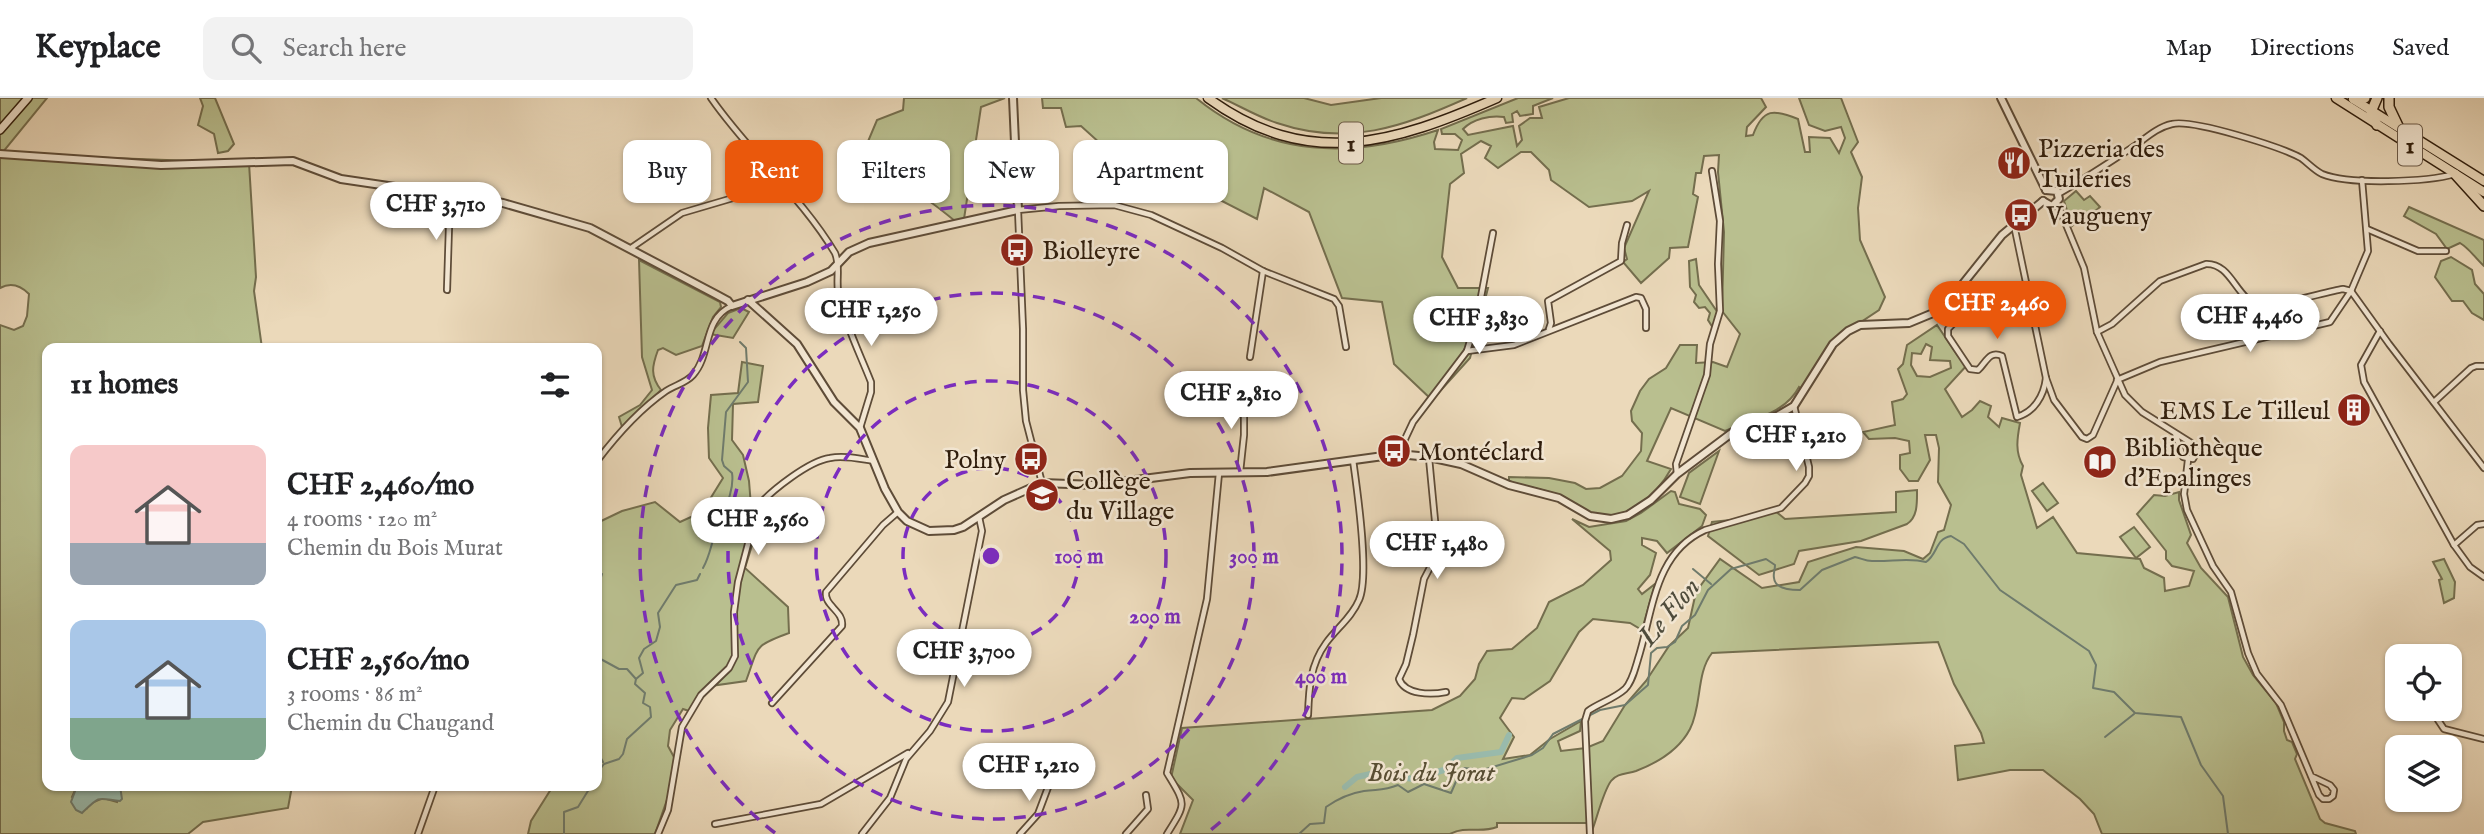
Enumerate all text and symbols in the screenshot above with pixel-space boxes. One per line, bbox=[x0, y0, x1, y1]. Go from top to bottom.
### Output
search box bbox=[203, 17, 693, 80]
text: Keyplace bbox=[35, 27, 161, 69]
icon: search bbox=[227, 29, 265, 67]
text: Search here bbox=[283, 32, 407, 65]
text: Map bbox=[2166, 33, 2212, 64]
text: Directions bbox=[2250, 33, 2354, 64]
text: Saved bbox=[2392, 33, 2449, 64]
road number: 1 bbox=[1339, 123, 1363, 164]
road number: 1 bbox=[2398, 125, 2422, 166]
place label: Pizzeria des Tuileries bbox=[2038, 133, 2164, 196]
chip: Buy bbox=[623, 140, 711, 203]
chip: Rent bbox=[725, 140, 823, 203]
chip: Filters bbox=[837, 140, 950, 203]
chip: New bbox=[964, 140, 1059, 203]
chip: Apartment bbox=[1073, 140, 1228, 203]
restaurant icon: Pizzeria des Tuileries bbox=[1995, 144, 2033, 182]
pin: CHF 3,710 bbox=[356, 183, 516, 242]
text: CHF 3,710 bbox=[386, 190, 486, 219]
bus stop icon: Vaugueny bbox=[2002, 196, 2040, 234]
place label: Vaugueny bbox=[2045, 200, 2152, 233]
bus stop icon: Biolleyre bbox=[998, 231, 1036, 269]
place label: Biolleyre bbox=[1042, 235, 1140, 268]
pin: CHF 2,460 bbox=[1917, 282, 2077, 341]
pin: CHF 1,250 bbox=[791, 288, 951, 348]
text: CHF 2,460 bbox=[1944, 289, 2050, 318]
pin: CHF 4,460 bbox=[2170, 294, 2330, 354]
text: CHF 1,250 bbox=[821, 296, 921, 325]
pin: CHF 3,830 bbox=[1399, 296, 1559, 356]
text: CHF 4,460 bbox=[2197, 302, 2303, 331]
text: CHF 3,830 bbox=[1429, 304, 1529, 333]
text: 11 homes bbox=[70, 366, 178, 404]
icon: filters bbox=[536, 366, 574, 404]
pin: CHF 2,810 bbox=[1151, 372, 1311, 431]
text: CHF 2,810 bbox=[1180, 379, 1282, 408]
building icon: EMS Le Tilleul bbox=[2335, 391, 2373, 429]
place label: EMS Le Tilleul bbox=[2160, 395, 2331, 428]
pin: CHF 1,210 bbox=[1716, 414, 1876, 473]
text: CHF 1,210 bbox=[1745, 421, 1847, 450]
bus stop icon: Montéclard bbox=[1375, 432, 1413, 470]
place label: Bibliothèque d'Epalinges bbox=[2124, 432, 2263, 495]
place label: Montéclard bbox=[1418, 436, 1544, 469]
bus stop icon: Polny bbox=[1012, 440, 1050, 478]
library icon: Bibliothèque d'Epalinges bbox=[2081, 443, 2119, 481]
place label: Polny bbox=[944, 444, 1006, 477]
place label: Collège du Village bbox=[1066, 465, 1175, 528]
text: CHF 2,460/mo bbox=[287, 467, 474, 505]
icon: home bbox=[126, 473, 210, 557]
school or university icon: Collège du Village bbox=[1023, 476, 1061, 514]
pin: CHF 2,560 bbox=[678, 498, 838, 557]
text: 4 rooms · 120 m² bbox=[287, 505, 437, 534]
text: CHF 2,560 bbox=[707, 505, 809, 534]
pin: CHF 1,480 bbox=[1357, 522, 1517, 581]
text: CHF 1,480 bbox=[1386, 529, 1488, 558]
text: Chemin du Bois Murat bbox=[287, 534, 503, 563]
centre of rings bbox=[979, 544, 1003, 568]
text: 100 m bbox=[1054, 544, 1104, 571]
text: 300 m bbox=[1229, 544, 1279, 571]
water label: Le Flon bbox=[1630, 571, 1709, 655]
text: 200 m bbox=[1129, 604, 1181, 631]
pin: CHF 3,700 bbox=[884, 630, 1044, 689]
text: CHF 3,700 bbox=[913, 637, 1015, 666]
text: CHF 2,560/mo bbox=[287, 642, 470, 680]
map controls bbox=[2385, 644, 2462, 812]
button: locate bbox=[2385, 644, 2462, 721]
icon: home bbox=[126, 648, 210, 732]
text: 400 m bbox=[1295, 664, 1348, 691]
text: 3 rooms · 86 m² bbox=[287, 680, 423, 709]
text: Chemin du Chaugand bbox=[287, 709, 494, 738]
button: layers bbox=[2385, 735, 2462, 812]
pin: CHF 1,210 bbox=[949, 744, 1109, 803]
text: CHF 1,210 bbox=[978, 751, 1080, 780]
park label: Bois du Jorat bbox=[1367, 757, 1496, 790]

